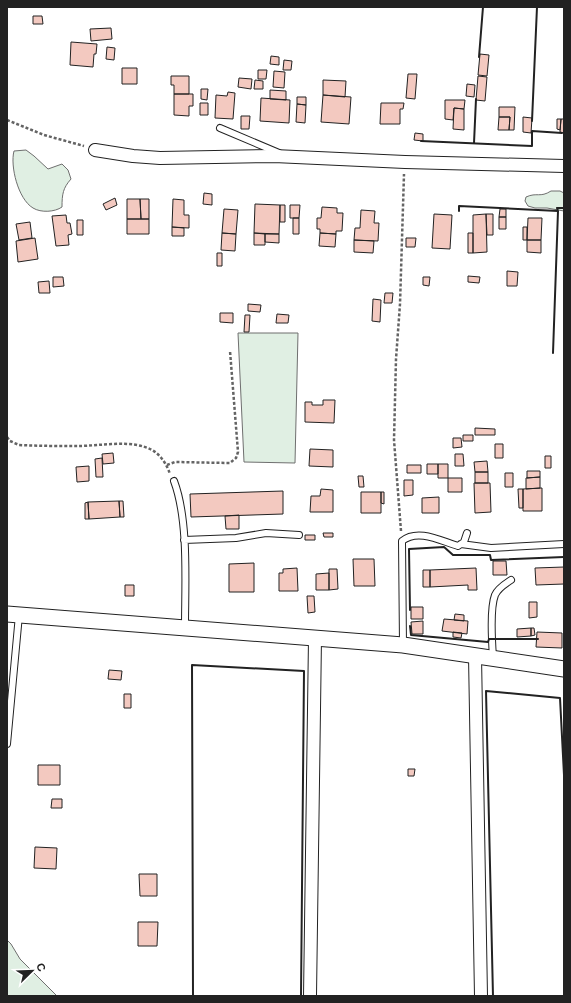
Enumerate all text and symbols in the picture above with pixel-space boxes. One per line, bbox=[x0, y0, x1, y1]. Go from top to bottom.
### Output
north arrow bbox=[12, 951, 52, 991]
text: С bbox=[33, 961, 48, 974]

